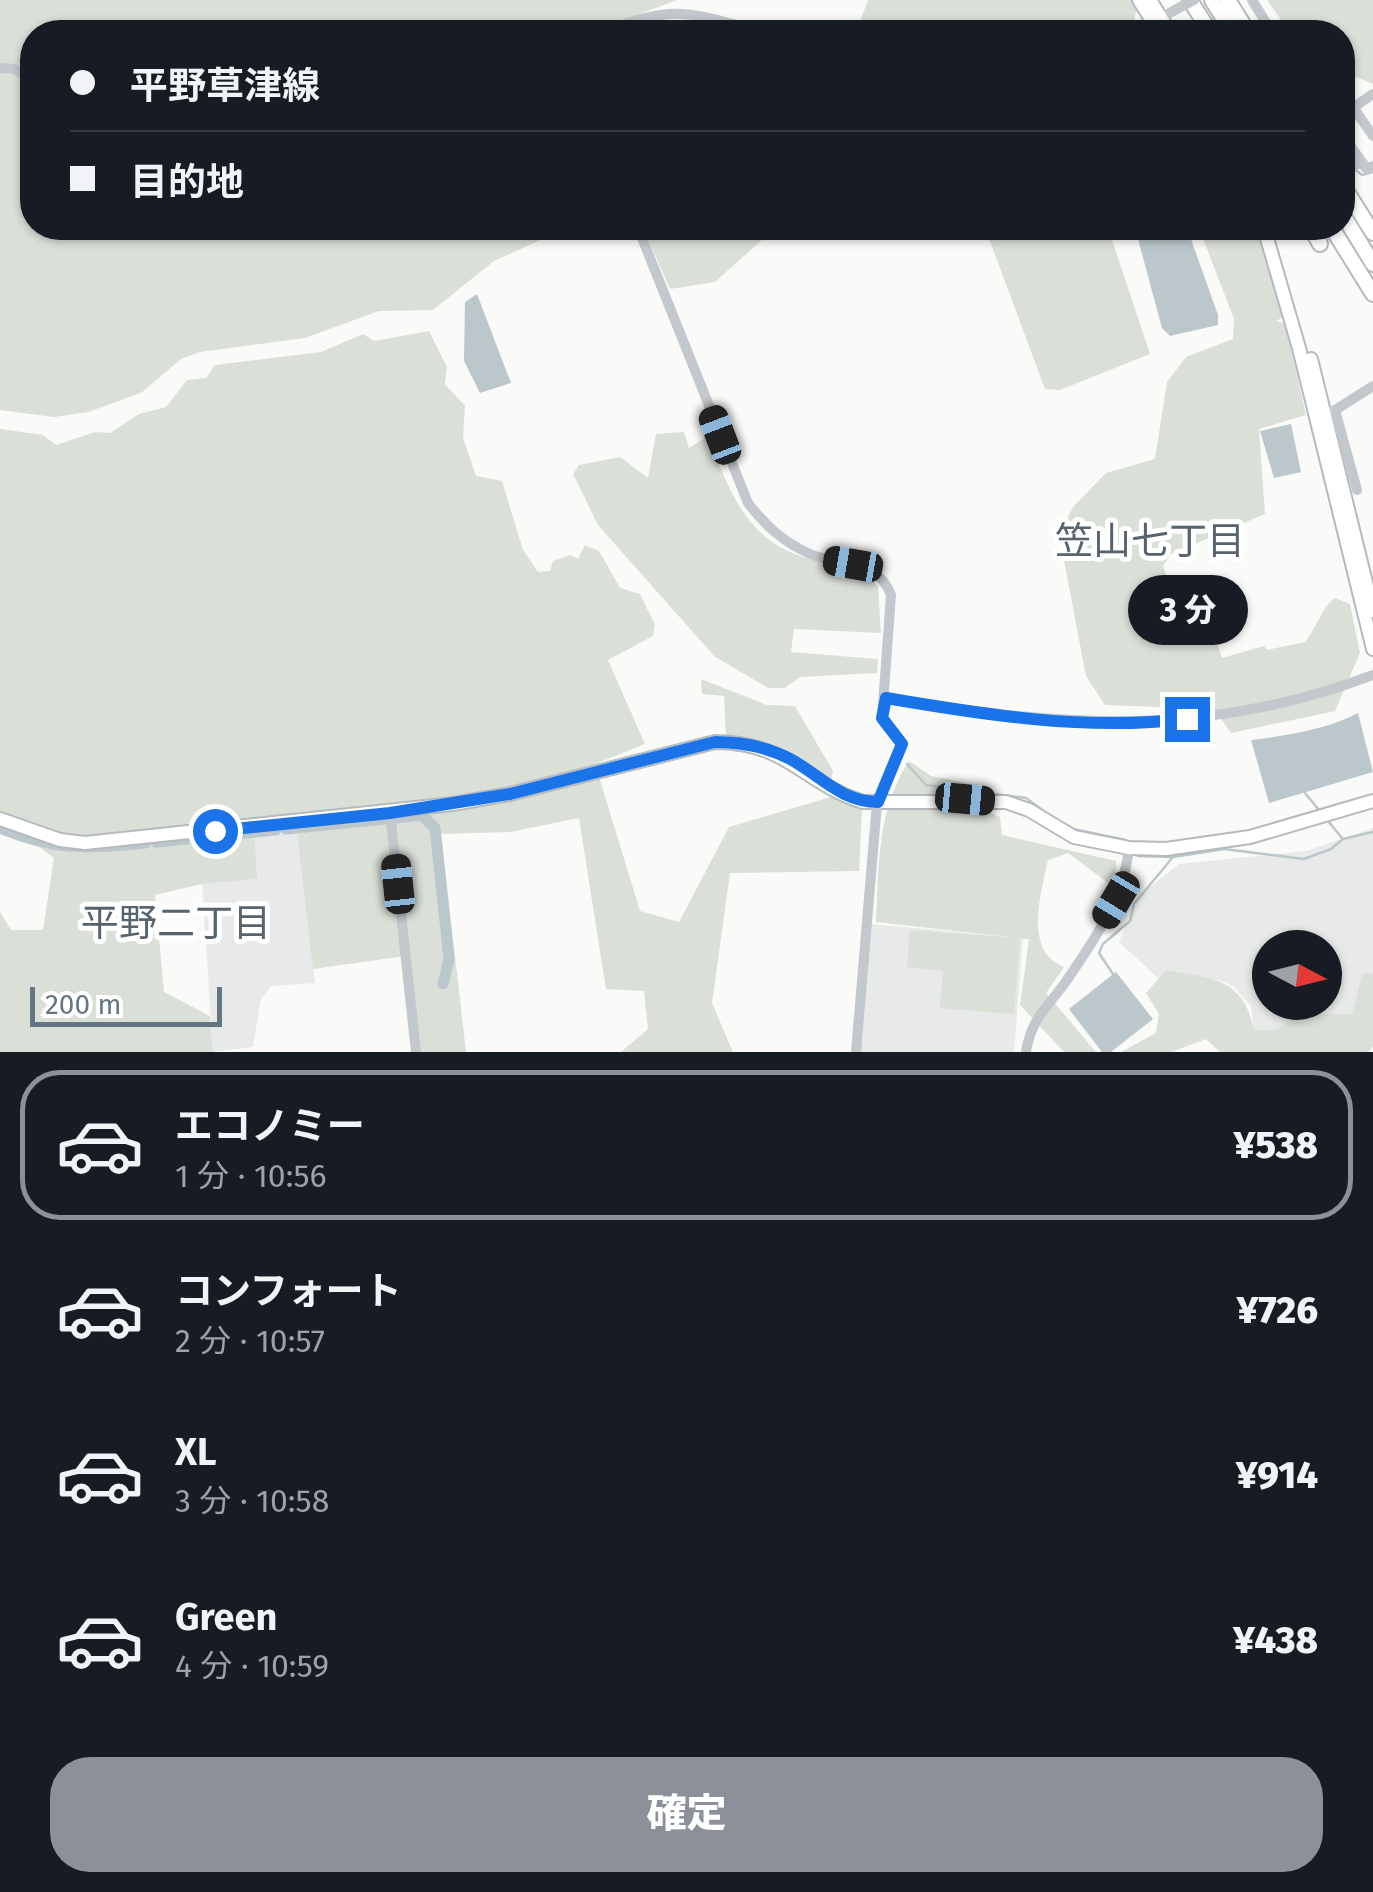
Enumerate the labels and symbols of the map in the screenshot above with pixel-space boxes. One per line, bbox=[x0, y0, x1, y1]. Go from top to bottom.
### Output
car bbox=[695, 402, 745, 468]
district label: 笠山七丁目 bbox=[1055, 518, 1245, 564]
car bbox=[821, 544, 885, 584]
callout: 3 分 bbox=[1127, 574, 1247, 644]
route end bbox=[1165, 697, 1210, 742]
car bbox=[934, 781, 996, 817]
route start bbox=[193, 809, 238, 854]
car bbox=[380, 853, 416, 915]
car bbox=[1088, 867, 1144, 933]
district label: 平野二丁目 bbox=[81, 900, 271, 946]
north arrow bbox=[1252, 930, 1342, 1020]
scale bar bbox=[30, 982, 222, 1026]

